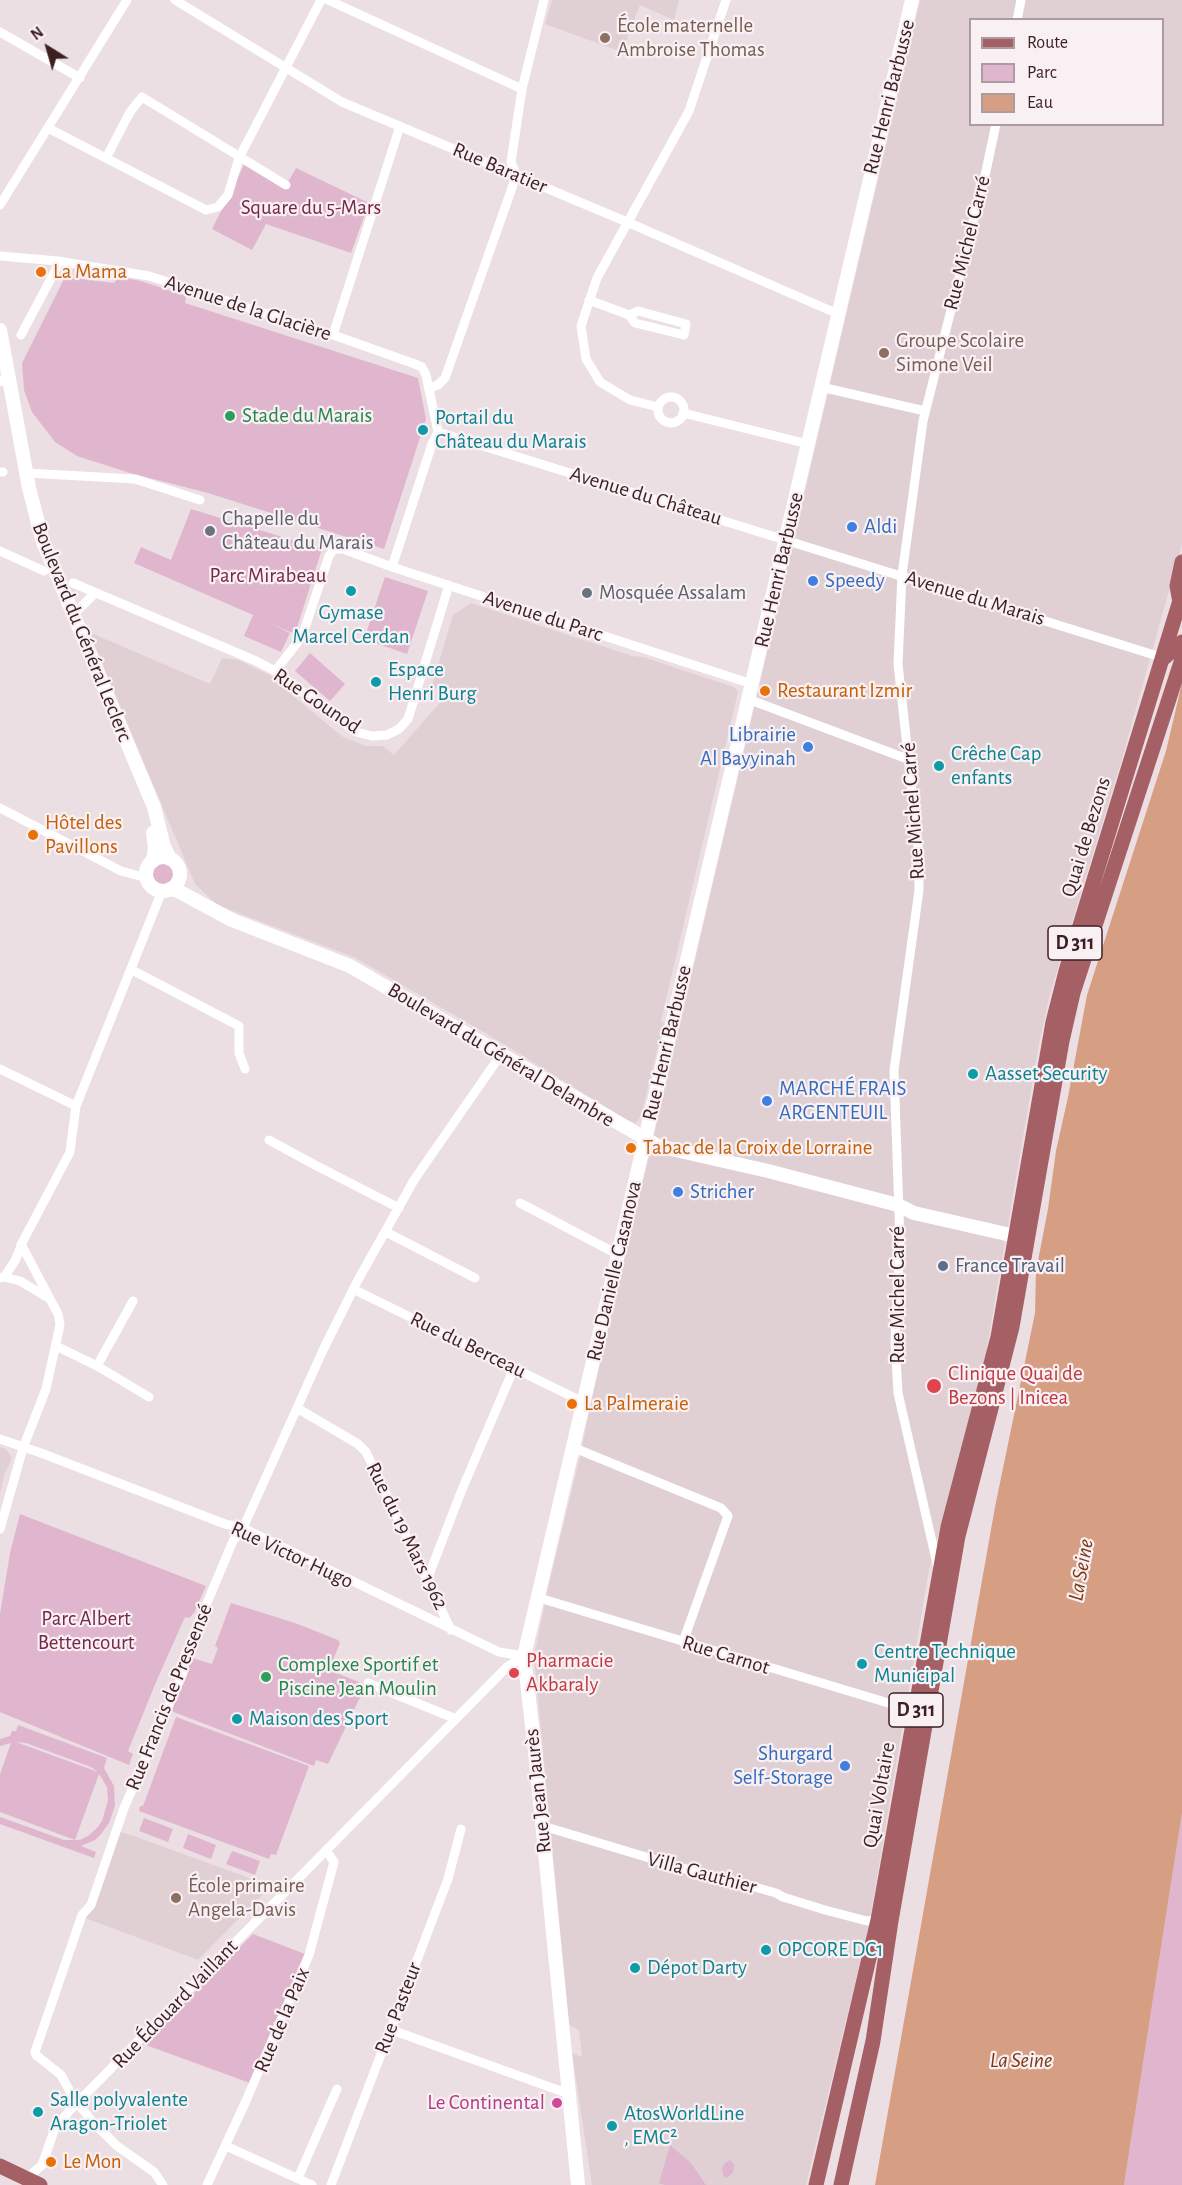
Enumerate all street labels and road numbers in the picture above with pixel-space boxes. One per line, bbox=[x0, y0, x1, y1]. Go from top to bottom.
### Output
street label: Rue Henri Barbusse bbox=[858, 17, 920, 177]
street label: Rue Baratier bbox=[449, 137, 551, 199]
street label: Rue Michel Carré bbox=[938, 173, 996, 313]
street label: Avenue de la Glacière bbox=[162, 269, 334, 347]
street label: Avenue du Château bbox=[567, 461, 725, 531]
street label: Rue Henri Barbusse bbox=[749, 490, 809, 650]
street label: Boulevard du Général Leclerc bbox=[26, 519, 138, 745]
street label: Avenue du Marais bbox=[902, 565, 1048, 631]
street label: Avenue du Parc bbox=[480, 585, 606, 647]
street label: Rue Gounod bbox=[268, 663, 366, 739]
street label: Rue Michel Carré bbox=[896, 741, 930, 881]
street label: Quai de Bezons bbox=[1056, 774, 1116, 900]
road number: D 311 bbox=[1048, 926, 1102, 960]
street label: Rue Henri Barbusse bbox=[637, 963, 697, 1123]
street label: Boulevard du Général Delambre bbox=[383, 977, 619, 1133]
street label: Rue Danielle Casanova bbox=[581, 1178, 647, 1364]
street label: Rue Michel Carré bbox=[885, 1226, 911, 1364]
street label: Rue du Berceau bbox=[406, 1306, 530, 1384]
street label: Rue du 19 Mars 1962 bbox=[360, 1458, 454, 1614]
street label: Rue Victor Hugo bbox=[227, 1516, 357, 1594]
street label: Rue Francis de Pressensé bbox=[120, 1600, 218, 1794]
street label: Rue Carnot bbox=[679, 1630, 773, 1680]
road number: D 311 bbox=[889, 1693, 943, 1727]
street label: Rue Jean Jaurès bbox=[519, 1727, 557, 1855]
street label: Quai Voltaire bbox=[857, 1740, 901, 1850]
street label: Villa Gauthier bbox=[644, 1846, 760, 1900]
street label: Rue Édouard Vaillant bbox=[107, 1934, 243, 2074]
street label: Rue Pasteur bbox=[369, 1959, 427, 2057]
street label: Rue de la Paix bbox=[249, 1964, 315, 2076]

